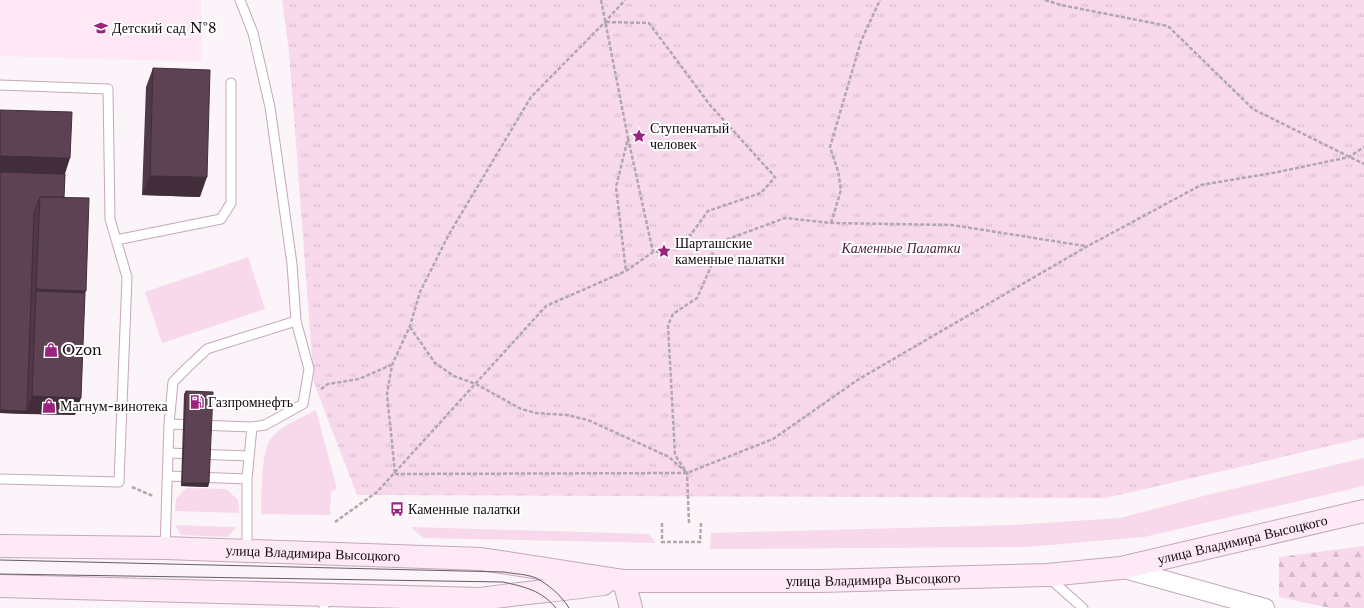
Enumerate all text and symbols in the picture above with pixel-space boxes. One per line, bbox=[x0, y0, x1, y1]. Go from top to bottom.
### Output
place label: Детский сад №8 bbox=[112, 19, 216, 37]
school or university icon: Детский сад №8 bbox=[93, 20, 109, 36]
place label: Ступенчатый человек bbox=[650, 119, 730, 153]
place icon: Ступенчатый человек bbox=[631, 128, 647, 144]
place label: Шарташские каменные палатки bbox=[675, 234, 785, 268]
park label: Каменные Палатки bbox=[841, 239, 960, 257]
place icon: Шарташские каменные палатки bbox=[656, 243, 672, 259]
place label: Ozon bbox=[62, 341, 102, 359]
shop icon: Ozon bbox=[43, 342, 59, 358]
place label: Газпромнефть bbox=[208, 393, 293, 411]
fuel station icon: Газпромнефть bbox=[189, 394, 205, 410]
place label: Магнум-винотека bbox=[60, 397, 168, 415]
shop icon: Магнум-винотека bbox=[41, 398, 57, 414]
place label: Каменные палатки bbox=[408, 500, 521, 518]
bus stop icon: Каменные палатки bbox=[389, 501, 405, 517]
street label: улица Владимира Высоцкого bbox=[1155, 511, 1329, 568]
street label: улица Владимира Высоцкого bbox=[225, 541, 400, 565]
street label: улица Владимира Высоцкого bbox=[786, 568, 961, 590]

